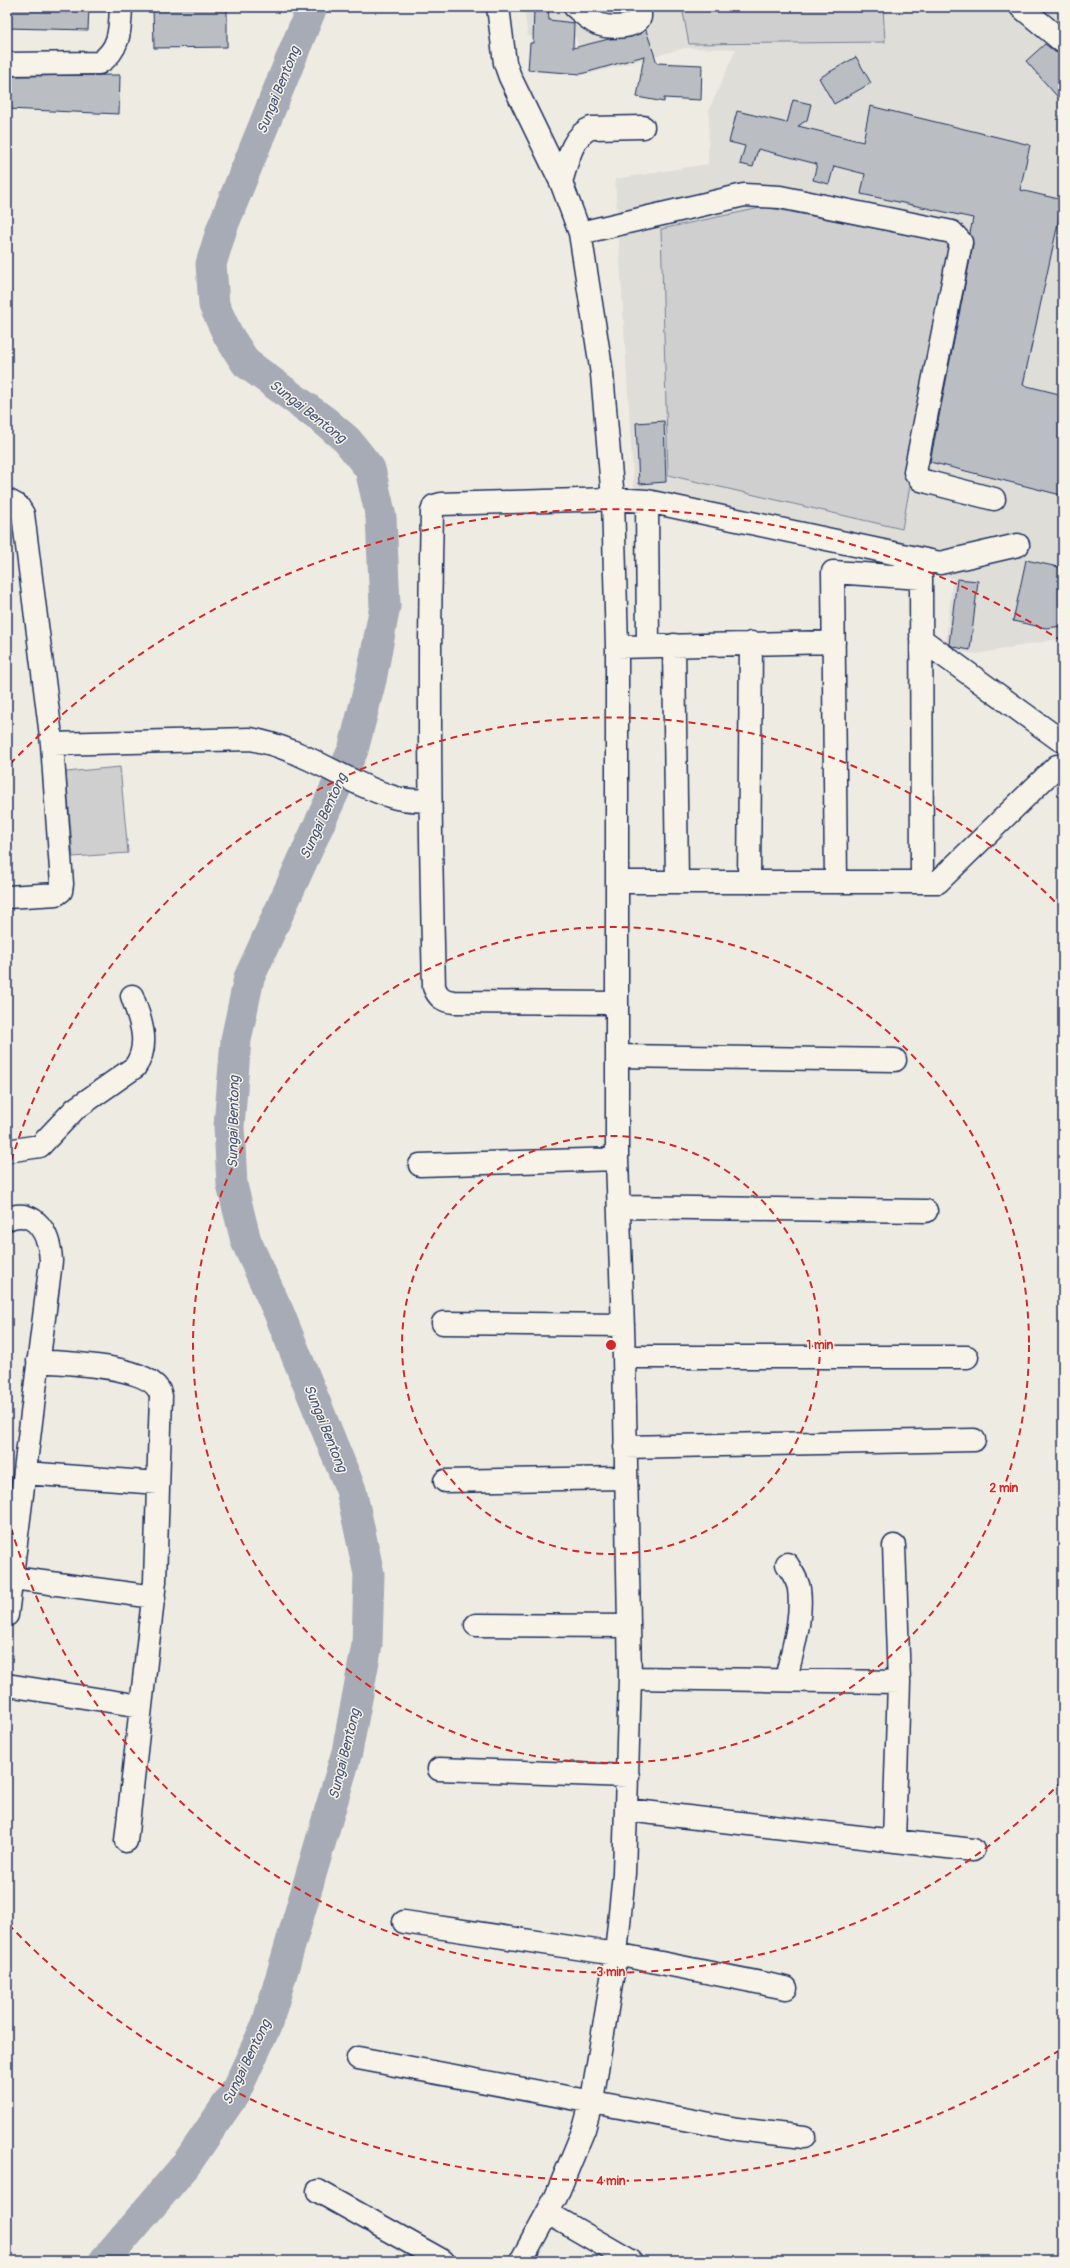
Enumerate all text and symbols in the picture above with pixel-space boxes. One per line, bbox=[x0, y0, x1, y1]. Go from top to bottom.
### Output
water label: Sungai Bentong bbox=[253, 43, 304, 136]
water label: Sungai Bentong bbox=[266, 376, 350, 447]
water label: Sungai Bentong bbox=[296, 770, 351, 862]
water label: Sungai Bentong bbox=[224, 1075, 243, 1168]
centre of rings bbox=[604, 1338, 618, 1352]
text: 1 min bbox=[807, 1338, 834, 1353]
water label: Sungai Bentong bbox=[300, 1382, 351, 1475]
text: 2 min bbox=[990, 1481, 1019, 1496]
water label: Sungai Bentong bbox=[325, 1706, 364, 1801]
text: 3 min bbox=[597, 1965, 626, 1980]
water label: Sungai Bentong bbox=[219, 2016, 275, 2108]
text: 4 min bbox=[595, 2174, 626, 2189]

